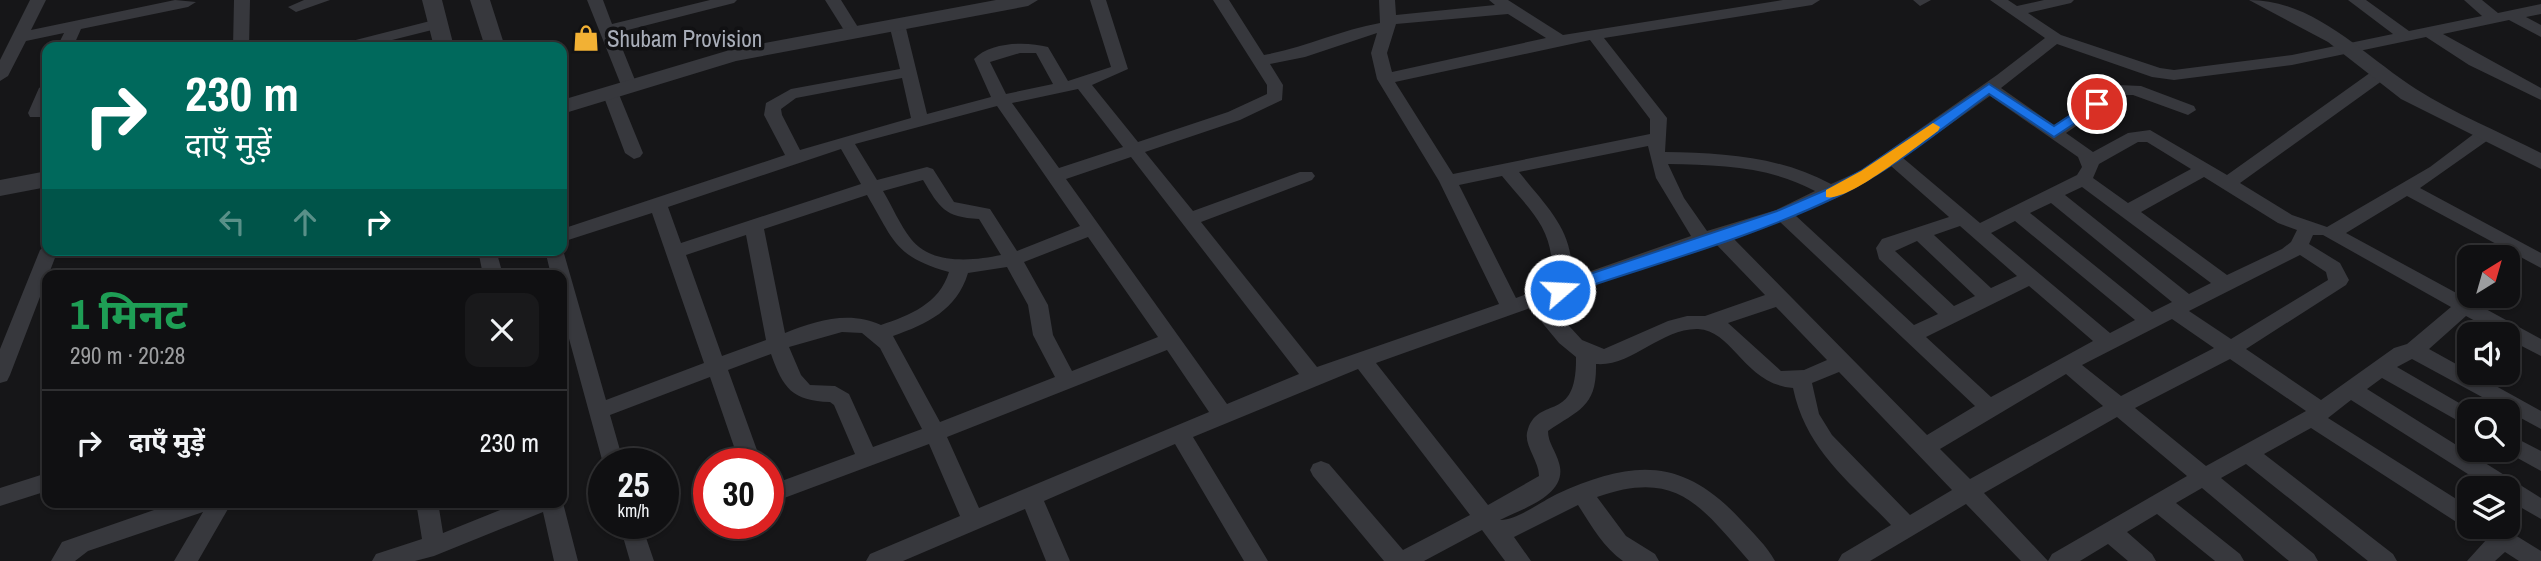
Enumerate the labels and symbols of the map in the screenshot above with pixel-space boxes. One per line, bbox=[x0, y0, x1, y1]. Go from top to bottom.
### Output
shop icon: Shubam Provision bbox=[571, 23, 601, 53]
place label: Shubam Provision bbox=[607, 23, 762, 54]
pin bbox=[2067, 74, 2127, 134]
north arrow bbox=[2457, 245, 2520, 308]
position arrow bbox=[1523, 253, 1597, 327]
speed limit sign: 30 bbox=[693, 448, 784, 539]

